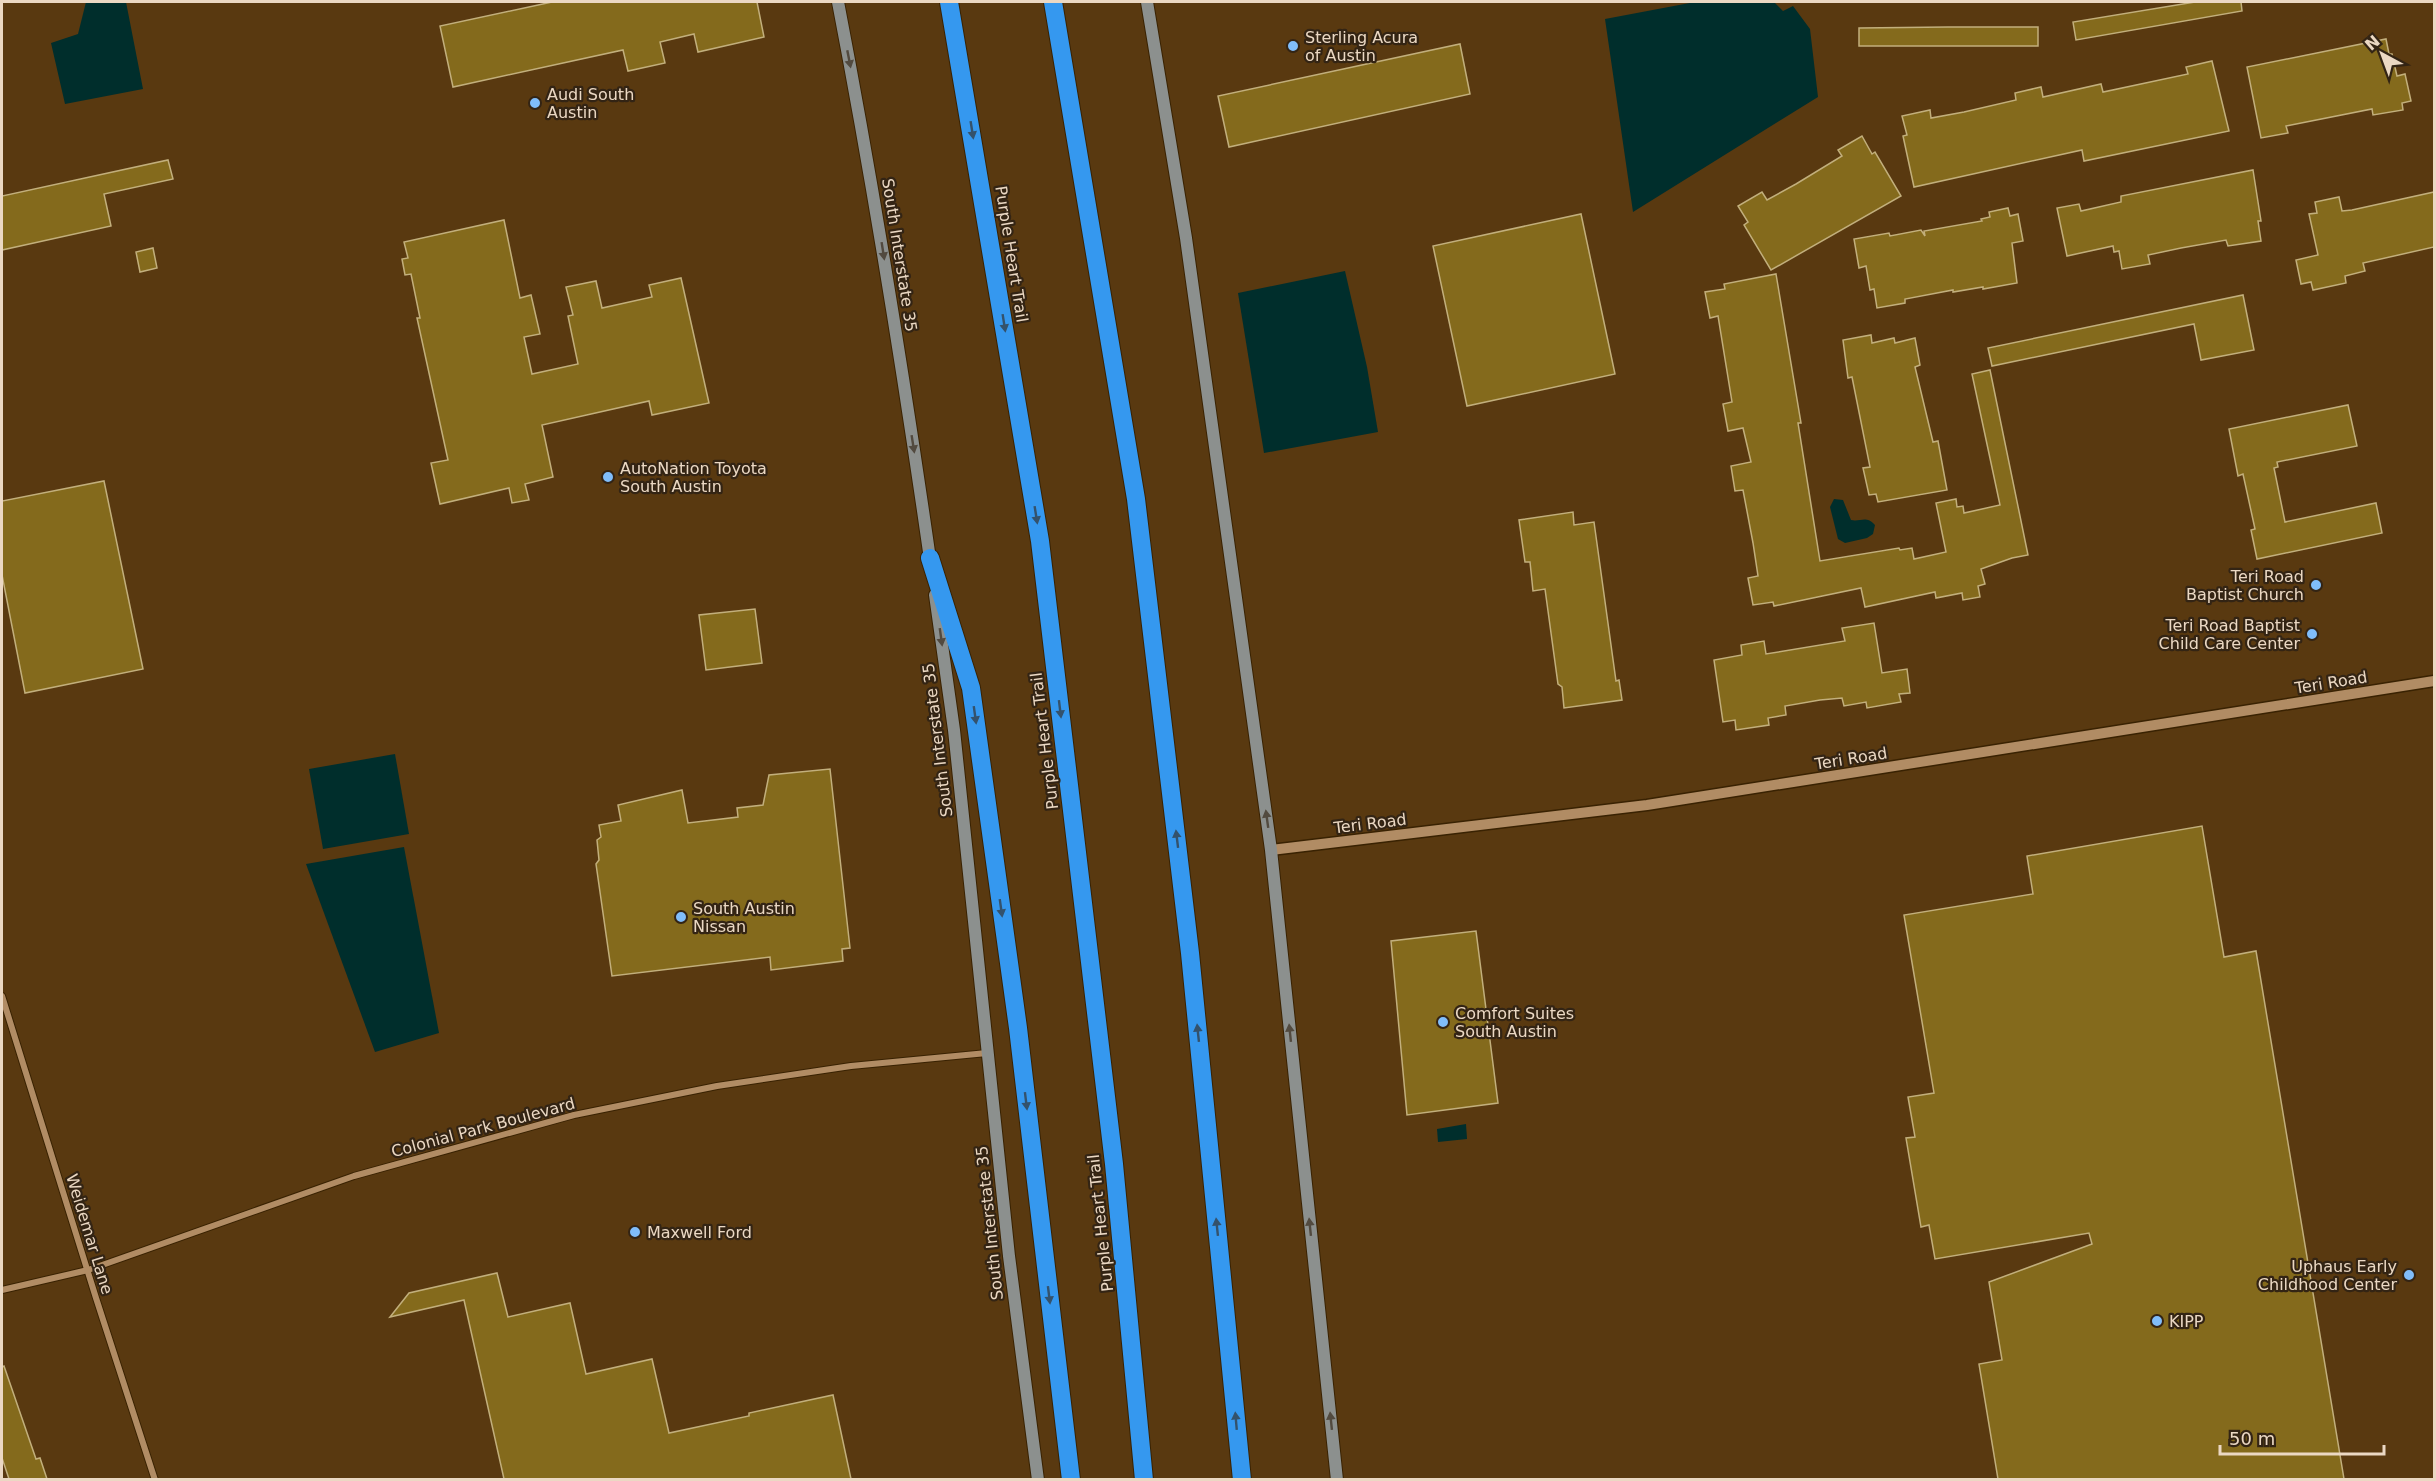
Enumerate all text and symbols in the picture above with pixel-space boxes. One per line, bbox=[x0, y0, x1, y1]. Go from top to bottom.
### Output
north arrow bbox=[2352, 24, 2412, 84]
place label: Sterling Acura of Austin bbox=[1305, 28, 1418, 65]
text: N bbox=[2361, 31, 2384, 55]
marker: Sterling Acura of Austin bbox=[1286, 39, 1300, 53]
one-way arrow bbox=[845, 50, 854, 69]
place label: Audi South Austin bbox=[547, 85, 634, 122]
marker: Audi South Austin bbox=[528, 96, 542, 110]
one-way arrow bbox=[967, 121, 976, 140]
street label: South Interstate 35 bbox=[878, 177, 921, 333]
street label: Purple Heart Trail bbox=[991, 184, 1032, 324]
one-way arrow bbox=[879, 242, 888, 261]
one-way arrow bbox=[1000, 313, 1009, 332]
one-way arrow bbox=[909, 434, 918, 453]
place label: AutoNation Toyota South Austin bbox=[620, 459, 767, 496]
marker: AutoNation Toyota South Austin bbox=[601, 470, 615, 484]
one-way arrow bbox=[1032, 506, 1041, 525]
place label: Teri Road Baptist Church bbox=[2186, 567, 2304, 604]
marker: Teri Road Baptist Church bbox=[2309, 578, 2323, 592]
place label: Teri Road Baptist Child Care Center bbox=[2159, 616, 2300, 653]
one-way arrow bbox=[936, 627, 945, 646]
marker: Teri Road Baptist Child Care Center bbox=[2305, 627, 2319, 641]
street label: South Interstate 35 bbox=[919, 662, 956, 818]
street label: Teri Road bbox=[2292, 667, 2369, 698]
street label: Purple Heart Trail bbox=[1027, 671, 1062, 811]
one-way arrow bbox=[1055, 699, 1065, 718]
one-way arrow bbox=[970, 705, 979, 724]
street label: Teri Road bbox=[1812, 743, 1889, 774]
one-way arrow bbox=[1262, 809, 1271, 828]
street label: Teri Road bbox=[1332, 810, 1408, 838]
one-way arrow bbox=[1172, 830, 1182, 849]
one-way arrow bbox=[997, 898, 1006, 917]
place label: South Austin Nissan bbox=[693, 899, 795, 936]
marker: South Austin Nissan bbox=[674, 910, 688, 924]
place label: Comfort Suites South Austin bbox=[1455, 1004, 1574, 1041]
marker: Comfort Suites South Austin bbox=[1436, 1015, 1450, 1029]
one-way arrow bbox=[1193, 1024, 1203, 1043]
one-way arrow bbox=[1285, 1024, 1295, 1043]
one-way arrow bbox=[1022, 1092, 1031, 1111]
street label: Colonial Park Boulevard bbox=[389, 1094, 577, 1161]
street label: South Interstate 35 bbox=[972, 1145, 1007, 1301]
street label: Purple Heart Trail bbox=[1084, 1153, 1117, 1293]
street label: Weidemar Lane bbox=[62, 1172, 117, 1297]
one-way arrow bbox=[1213, 1218, 1222, 1237]
one-way arrow bbox=[1305, 1218, 1315, 1237]
place label: Maxwell Ford bbox=[647, 1223, 752, 1242]
marker: Maxwell Ford bbox=[628, 1225, 642, 1239]
place label: Uphaus Early Childhood Center bbox=[2258, 1257, 2397, 1294]
marker: Uphaus Early Childhood Center bbox=[2402, 1268, 2416, 1282]
one-way arrow bbox=[1044, 1285, 1054, 1304]
place label: KIPP bbox=[2169, 1312, 2204, 1331]
marker: KIPP bbox=[2150, 1314, 2164, 1328]
one-way arrow bbox=[1232, 1412, 1241, 1431]
one-way arrow bbox=[1326, 1412, 1336, 1431]
scale bar bbox=[2220, 1418, 2384, 1456]
text: 50 m bbox=[2229, 1428, 2275, 1449]

